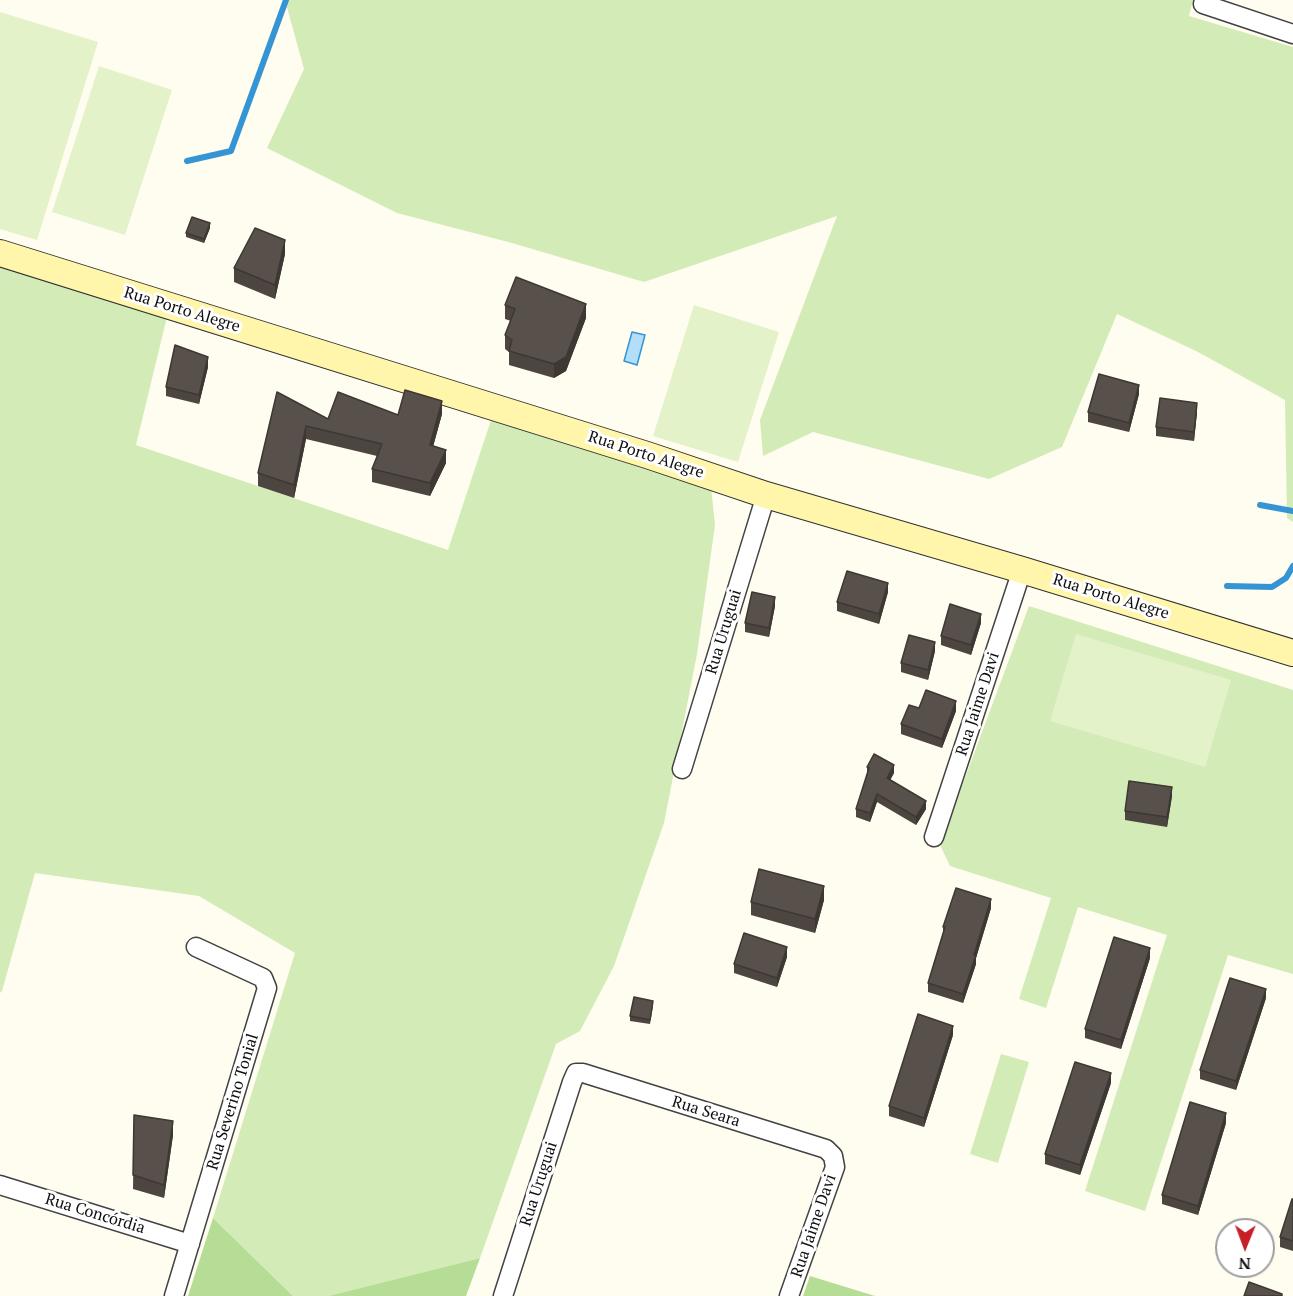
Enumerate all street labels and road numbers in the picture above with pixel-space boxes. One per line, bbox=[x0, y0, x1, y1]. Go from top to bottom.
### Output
street label: Rua Porto Alegre bbox=[122, 283, 242, 337]
street label: Rua Porto Alegre bbox=[586, 427, 706, 483]
street label: Rua Porto Alegre bbox=[1051, 570, 1171, 624]
street label: Rua Uruguai bbox=[702, 587, 746, 677]
street label: Rua Jaime Davi bbox=[952, 650, 1004, 758]
street label: Rua Severino Tonial bbox=[203, 1031, 263, 1173]
street label: Rua Seara bbox=[670, 1093, 742, 1131]
street label: Rua Uruguai bbox=[516, 1139, 562, 1229]
street label: Rua Jaime Davi bbox=[787, 1172, 841, 1280]
street label: Rua Concórdia bbox=[43, 1190, 147, 1238]

